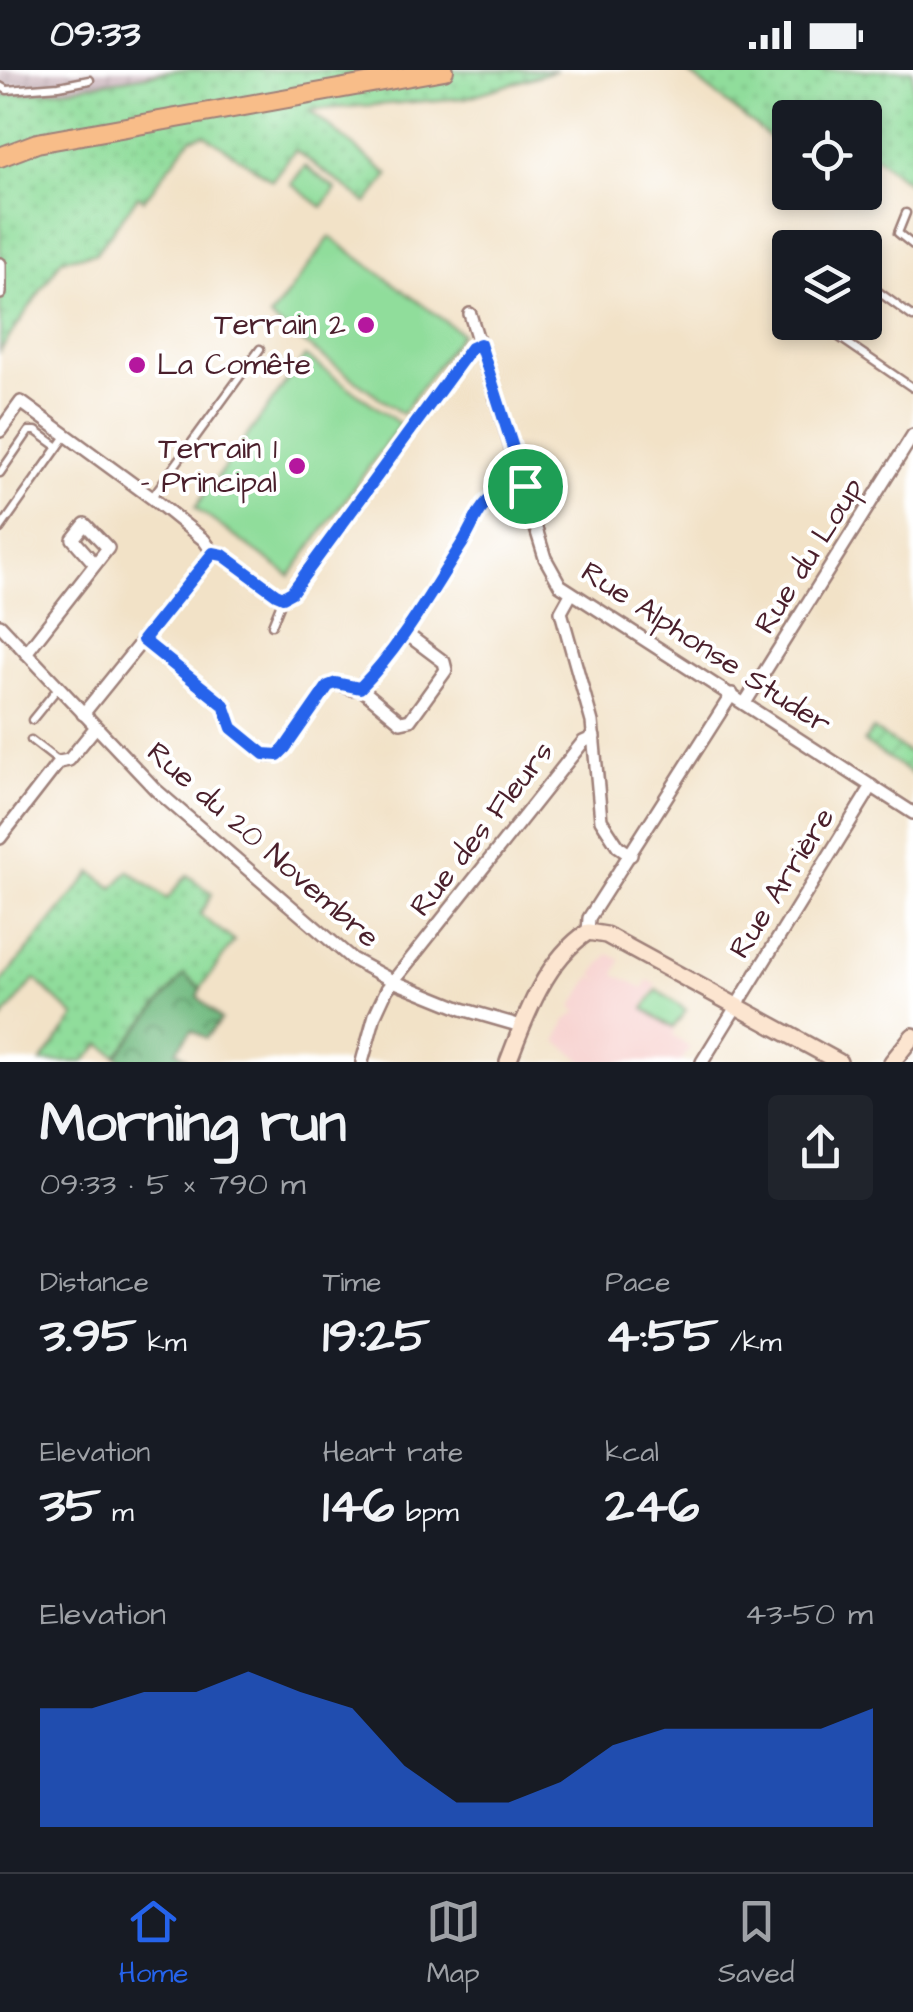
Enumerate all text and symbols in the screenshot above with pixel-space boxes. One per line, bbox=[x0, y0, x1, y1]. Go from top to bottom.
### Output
text: 09:33 bbox=[50, 9, 141, 61]
map controls bbox=[772, 100, 882, 340]
button: locate bbox=[772, 100, 882, 210]
button: layers bbox=[772, 230, 882, 340]
place label: Terrain 2 bbox=[214, 304, 346, 346]
marker: Terrain 2 bbox=[355, 314, 377, 336]
place label: La Comête bbox=[157, 344, 311, 386]
marker: La Comête bbox=[126, 354, 148, 376]
place label: Terrain 1 - Principal bbox=[140, 428, 277, 504]
pin bbox=[483, 444, 568, 529]
marker: Terrain 1 - Principal bbox=[286, 455, 308, 477]
icon: arrive bbox=[498, 459, 553, 514]
street label: Rue du Loup bbox=[744, 470, 874, 642]
street label: Rue Alphonse Studer bbox=[573, 551, 839, 745]
street label: Rue du 20 Novembre bbox=[138, 732, 388, 958]
street label: Rue des Fleurs bbox=[400, 732, 564, 926]
street label: Rue Arrière bbox=[719, 799, 845, 967]
text: Morning run bbox=[40, 1086, 346, 1162]
button: share bbox=[768, 1095, 873, 1200]
text: 09:33 · 5 × 790 m bbox=[40, 1162, 306, 1207]
text: Distance bbox=[40, 1263, 149, 1302]
text: Time bbox=[323, 1263, 381, 1302]
text: Pace bbox=[605, 1263, 670, 1302]
text: 3.95 bbox=[40, 1302, 136, 1371]
text: 19:25 bbox=[323, 1302, 430, 1371]
text: 4:55 bbox=[605, 1302, 719, 1371]
text: km bbox=[136, 1323, 187, 1362]
text: /km bbox=[719, 1323, 781, 1362]
text: Elevation bbox=[40, 1433, 150, 1472]
text: Heart rate bbox=[323, 1433, 463, 1472]
text: kcal bbox=[605, 1433, 659, 1472]
text: 35 bbox=[40, 1472, 101, 1541]
text: 146 bbox=[323, 1472, 394, 1541]
text: 246 bbox=[605, 1472, 699, 1541]
text: m bbox=[101, 1493, 134, 1532]
text: bpm bbox=[394, 1493, 459, 1532]
text: Elevation bbox=[40, 1592, 166, 1637]
text: 43–50 m bbox=[744, 1592, 873, 1637]
tab: Home bbox=[119, 1894, 188, 1993]
tab: Map bbox=[426, 1894, 481, 1993]
tab: Saved bbox=[718, 1894, 794, 1993]

